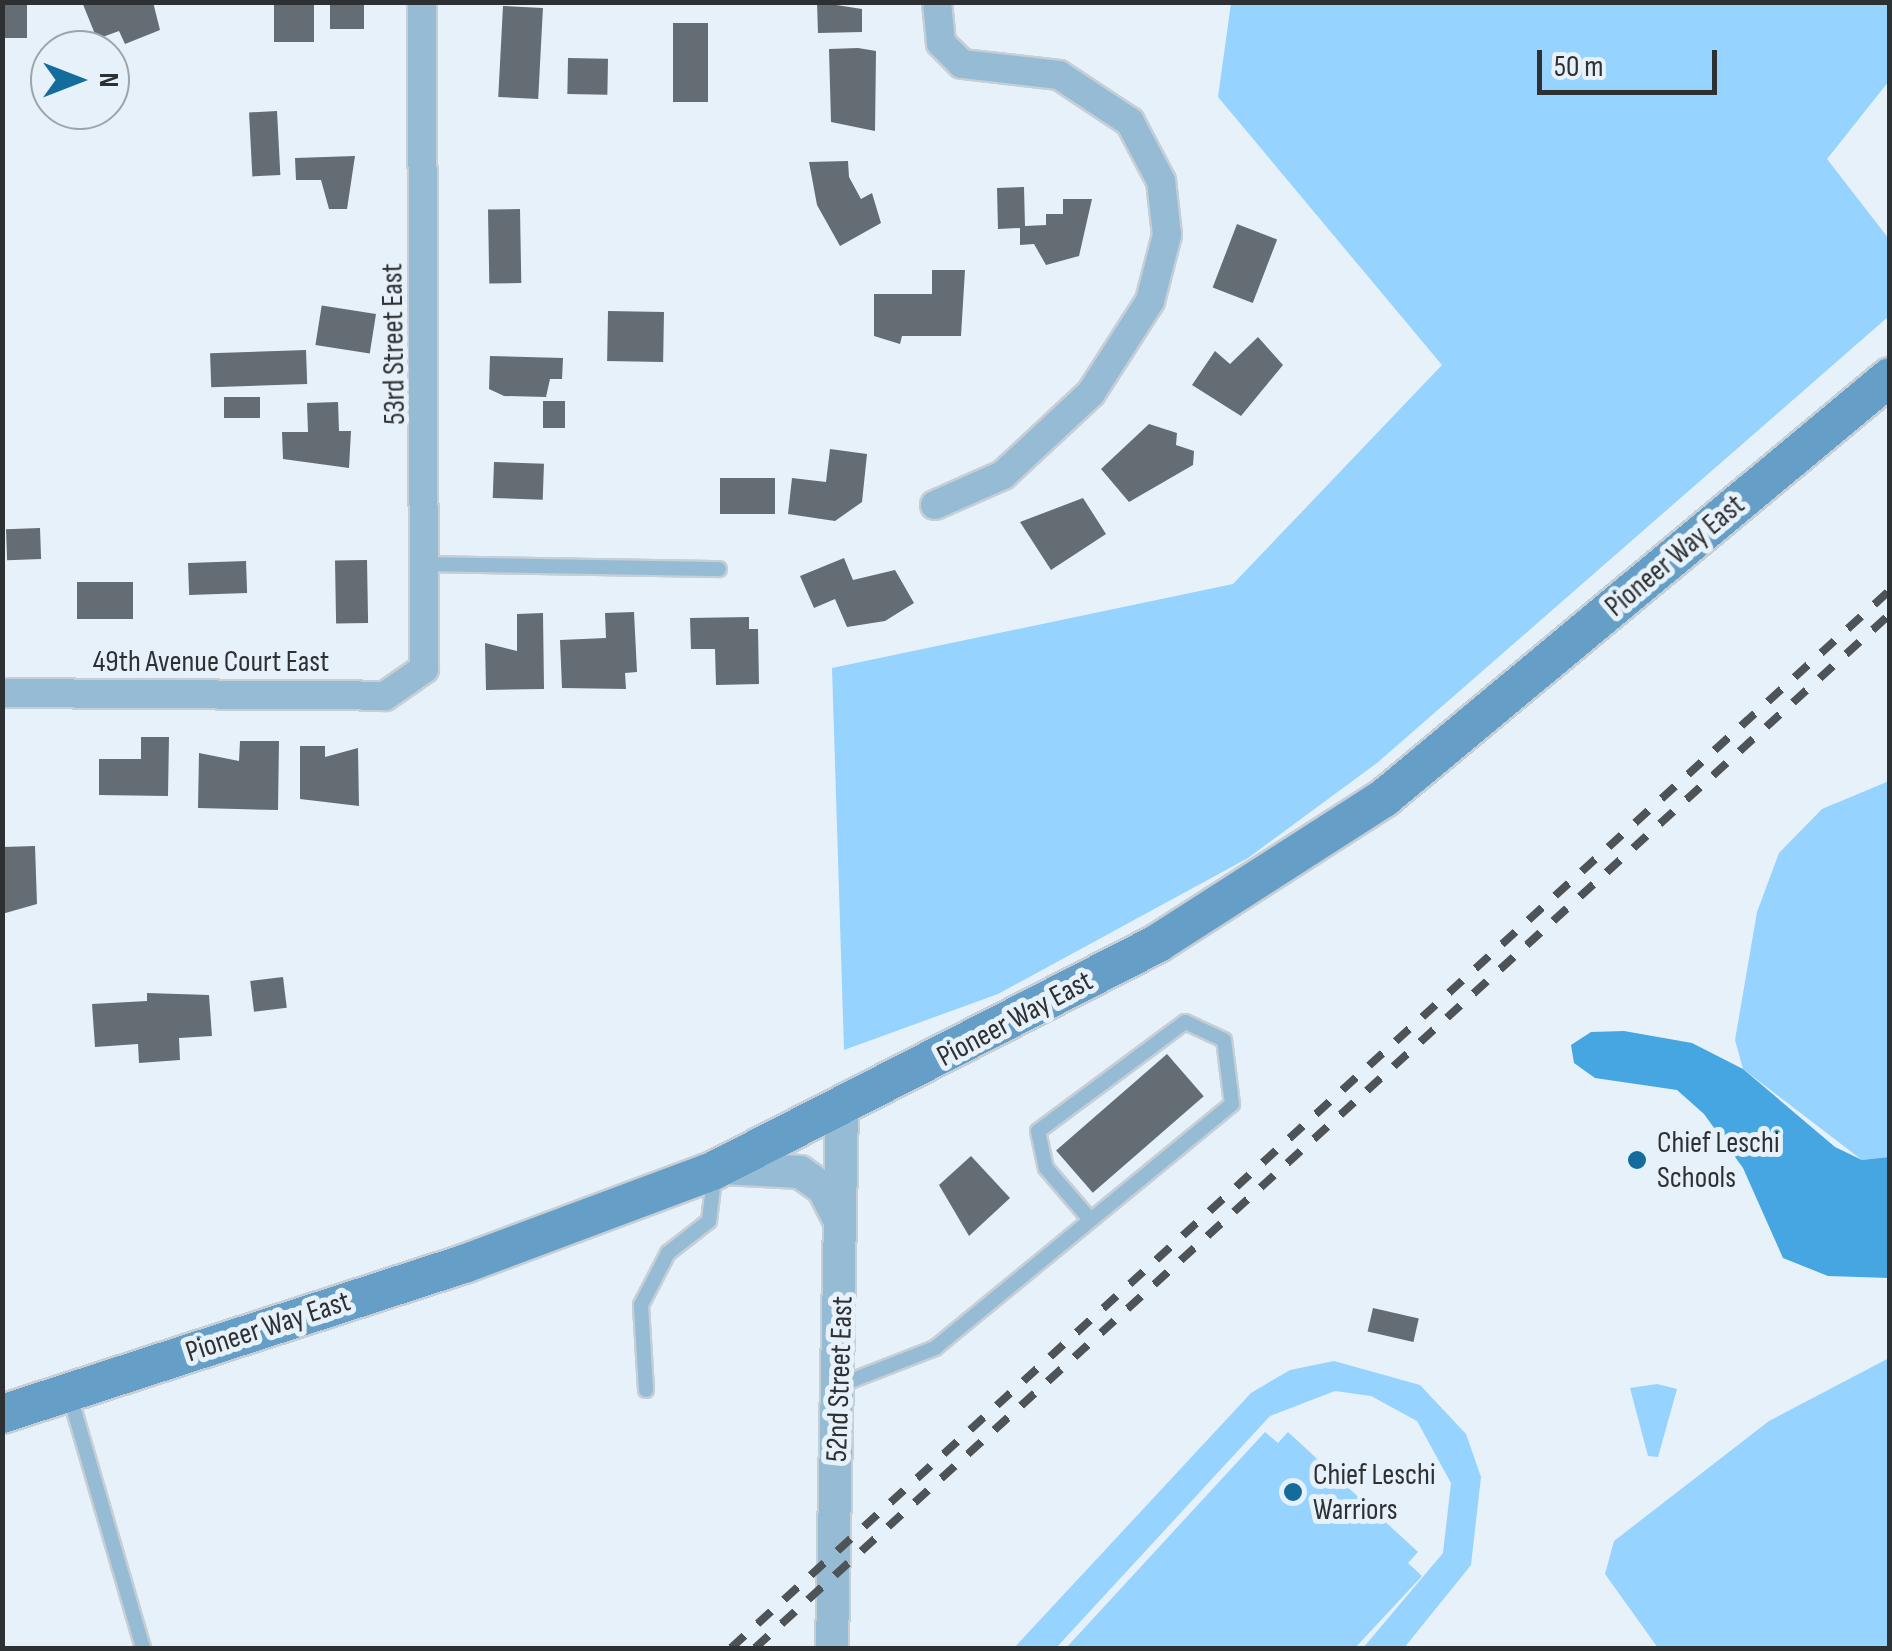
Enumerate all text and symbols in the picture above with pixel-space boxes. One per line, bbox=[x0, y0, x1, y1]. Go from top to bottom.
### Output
north arrow bbox=[30, 30, 130, 130]
scale bar bbox=[1542, 30, 1722, 92]
text: 50 m bbox=[1554, 49, 1603, 85]
text: N bbox=[92, 73, 125, 87]
street label: 53rd Street East bbox=[375, 263, 413, 425]
street label: Pioneer Way East bbox=[1598, 487, 1752, 625]
street label: 49th Avenue Court East bbox=[93, 644, 329, 680]
street label: Pioneer Way East bbox=[931, 963, 1099, 1075]
place label: Chief Leschi Schools bbox=[1657, 1125, 1779, 1196]
marker: Chief Leschi Schools bbox=[1626, 1149, 1648, 1171]
street label: Pioneer Way East bbox=[181, 1283, 355, 1371]
street label: 52nd Street East bbox=[819, 1295, 861, 1463]
place label: Chief Leschi Warriors bbox=[1313, 1457, 1435, 1528]
marker: Chief Leschi Warriors bbox=[1282, 1481, 1304, 1503]

